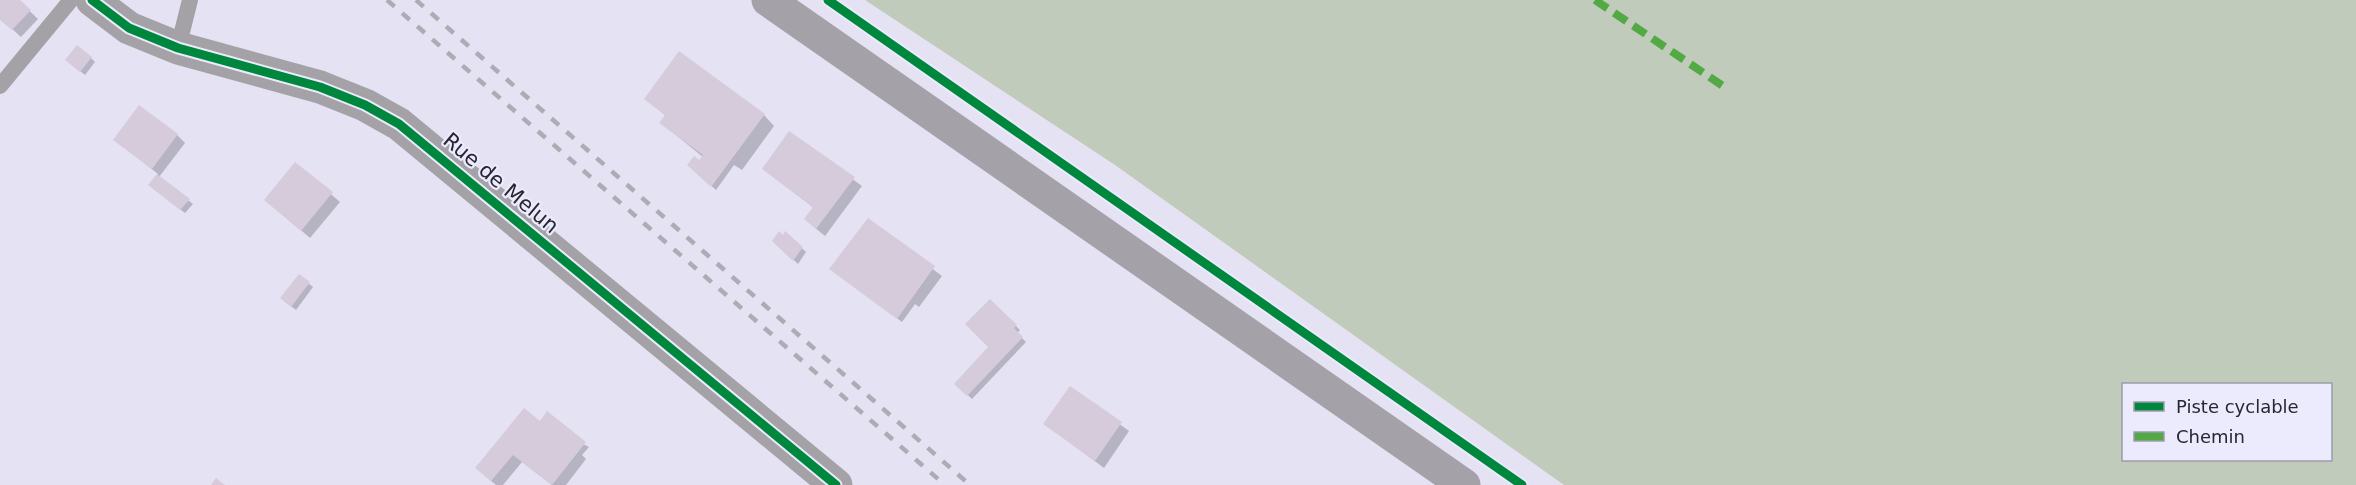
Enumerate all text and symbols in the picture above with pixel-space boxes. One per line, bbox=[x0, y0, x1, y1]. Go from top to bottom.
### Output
street label: Rue de Melun bbox=[439, 128, 563, 238]
legend bbox=[2122, 383, 2332, 461]
text: Piste cyclable bbox=[2176, 396, 2299, 417]
text: Chemin bbox=[2176, 426, 2245, 447]

